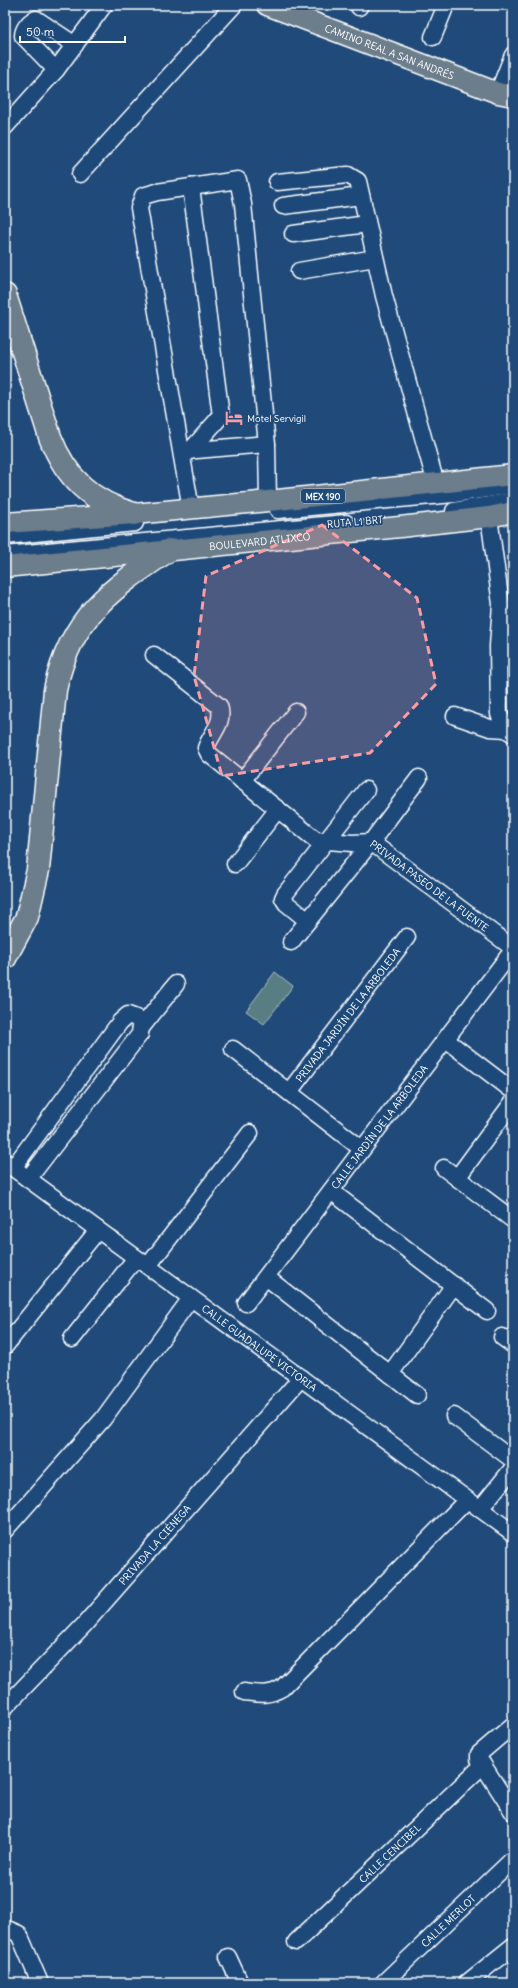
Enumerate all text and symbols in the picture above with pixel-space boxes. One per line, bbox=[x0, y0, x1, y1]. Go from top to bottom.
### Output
scale bar bbox=[20, 18, 125, 44]
street label: CAMINO REAL A SAN ANDRÉS bbox=[323, 21, 456, 82]
text: 50 m bbox=[26, 24, 55, 39]
hotel icon: Motel Servigil bbox=[224, 408, 244, 428]
place label: Motel Servigil bbox=[247, 412, 306, 425]
road number: MEX 190 bbox=[301, 489, 345, 503]
street label: RUTA L1 BRT bbox=[326, 513, 384, 531]
street label: BOULEVARD ATLIXCO bbox=[208, 530, 311, 553]
street label: PRIVADA PASEO DE LA FUENTE bbox=[367, 837, 491, 934]
street label: PRIVADA JARDÍN DE LA ARBOLEDA bbox=[293, 945, 403, 1084]
street label: CALLE JARDÍN DE LA ARBOLEDA bbox=[328, 1062, 431, 1191]
street label: CALLE GUADALUPE VICTORIA bbox=[199, 1301, 320, 1394]
street label: PRIVADA LA CIÉNEGA bbox=[116, 1501, 194, 1587]
street label: CALLE CENCIBEL bbox=[356, 1821, 424, 1886]
street label: CALLE MERLOT bbox=[418, 1892, 478, 1950]

